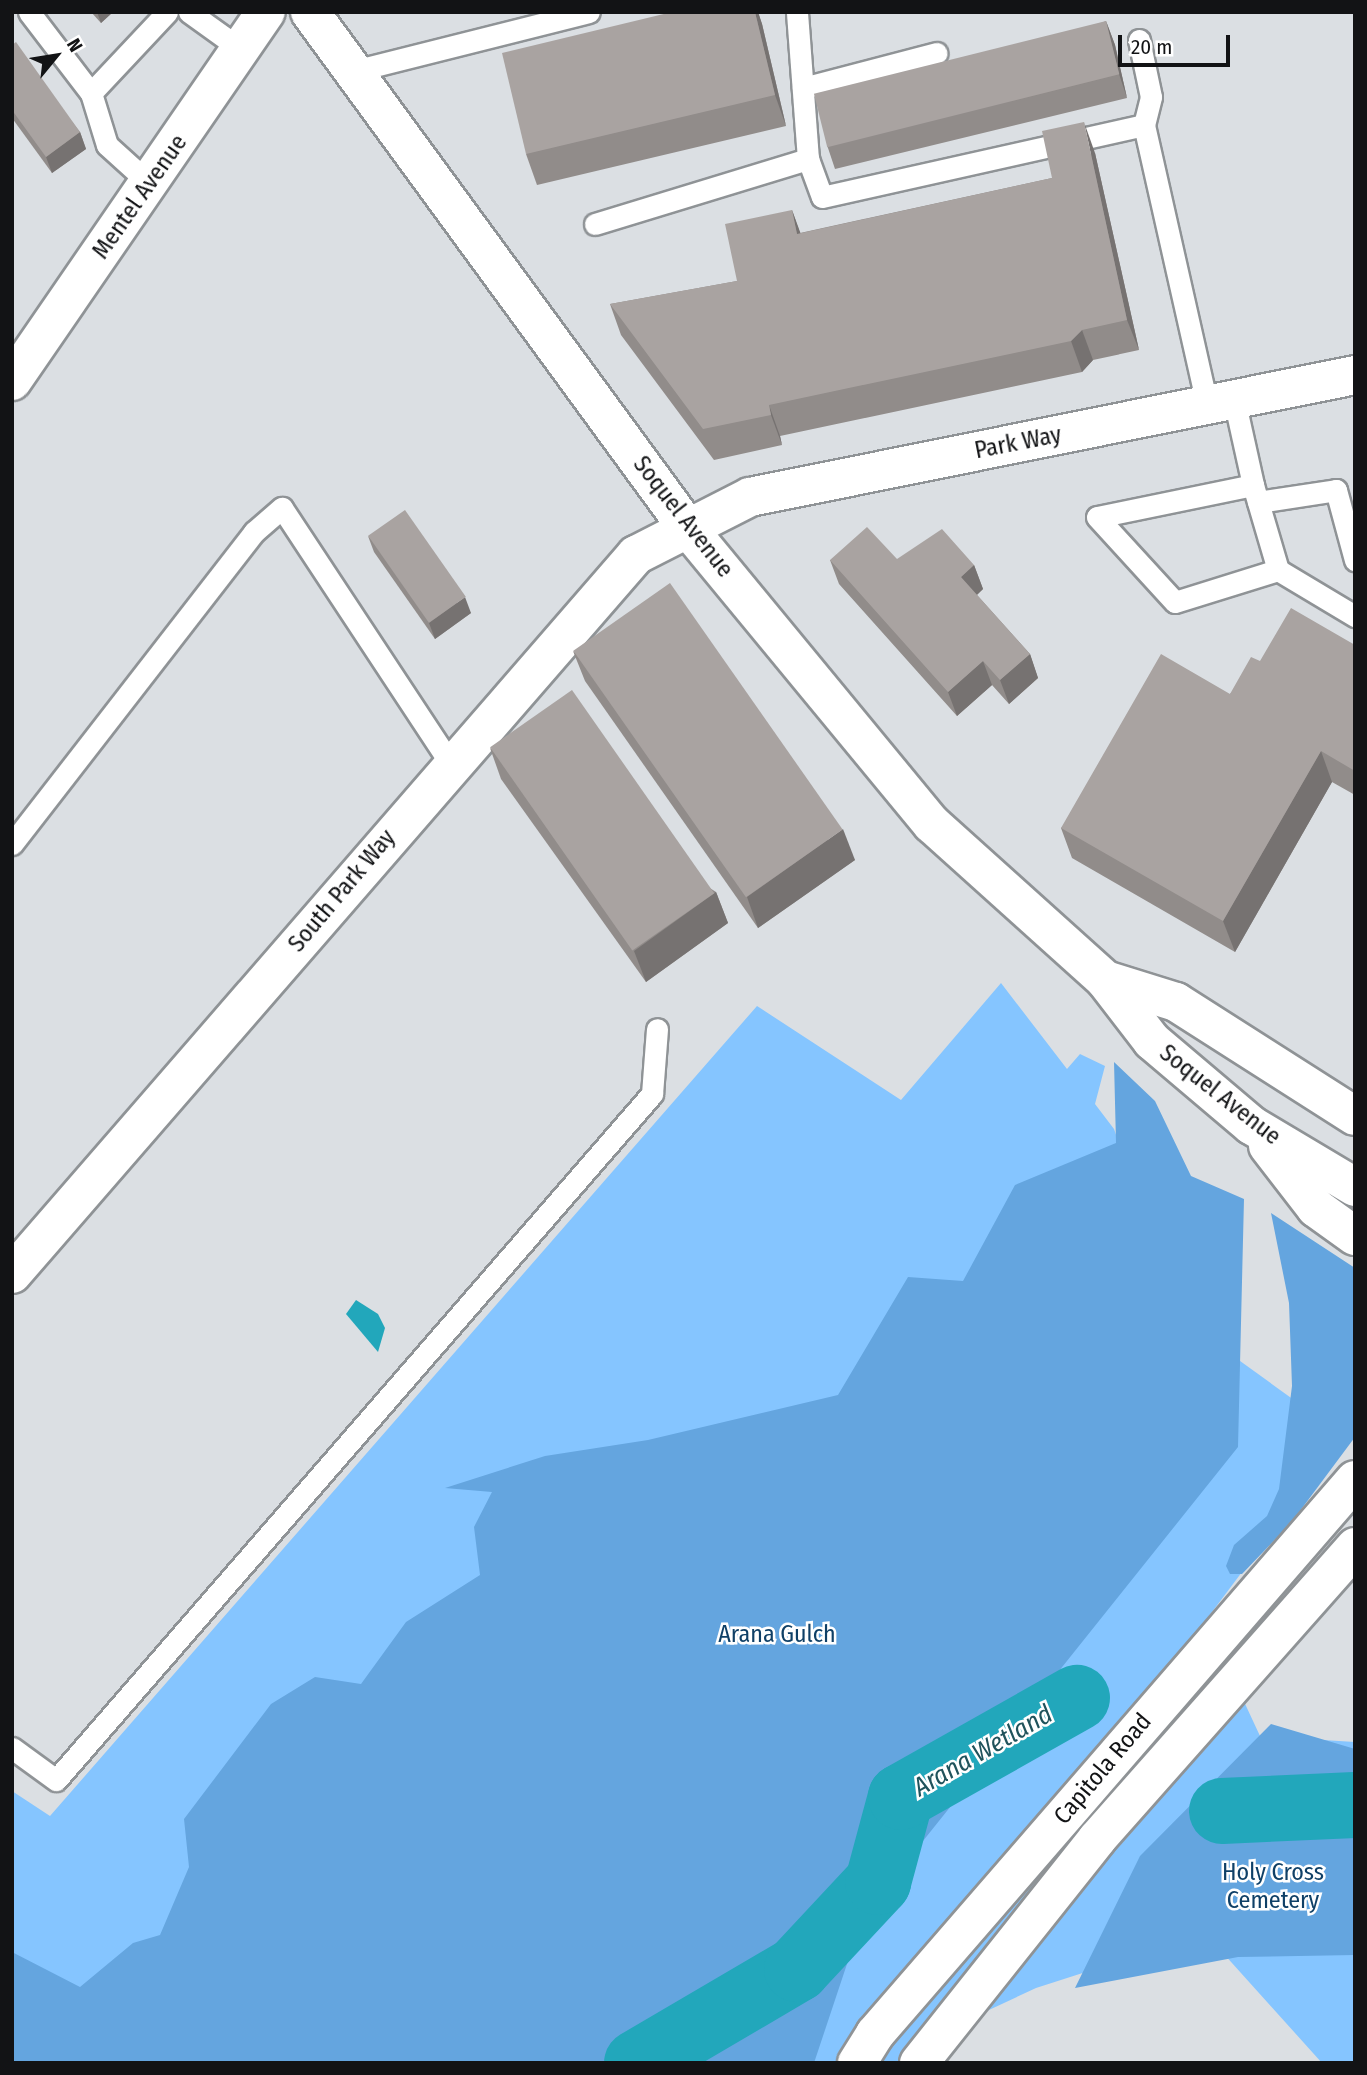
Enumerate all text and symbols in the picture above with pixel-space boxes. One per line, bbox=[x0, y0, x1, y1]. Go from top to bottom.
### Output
north arrow bbox=[21, 21, 91, 91]
scale bar bbox=[1122, 21, 1234, 65]
text: 20 m bbox=[1131, 34, 1172, 60]
text: N bbox=[62, 35, 87, 56]
street label: Mentel Avenue bbox=[87, 129, 193, 265]
street label: Park Way bbox=[972, 421, 1064, 465]
street label: Soquel Avenue bbox=[627, 451, 739, 583]
street label: South Park Way bbox=[282, 824, 402, 958]
street label: Soquel Avenue bbox=[1154, 1039, 1286, 1151]
park label: Arana Gulch bbox=[718, 1621, 836, 1649]
water label: Arana Wetland bbox=[908, 1699, 1058, 1803]
street label: Capitola Road bbox=[1048, 1708, 1158, 1830]
park label: Holy Cross Cemetery bbox=[1222, 1859, 1324, 1915]

